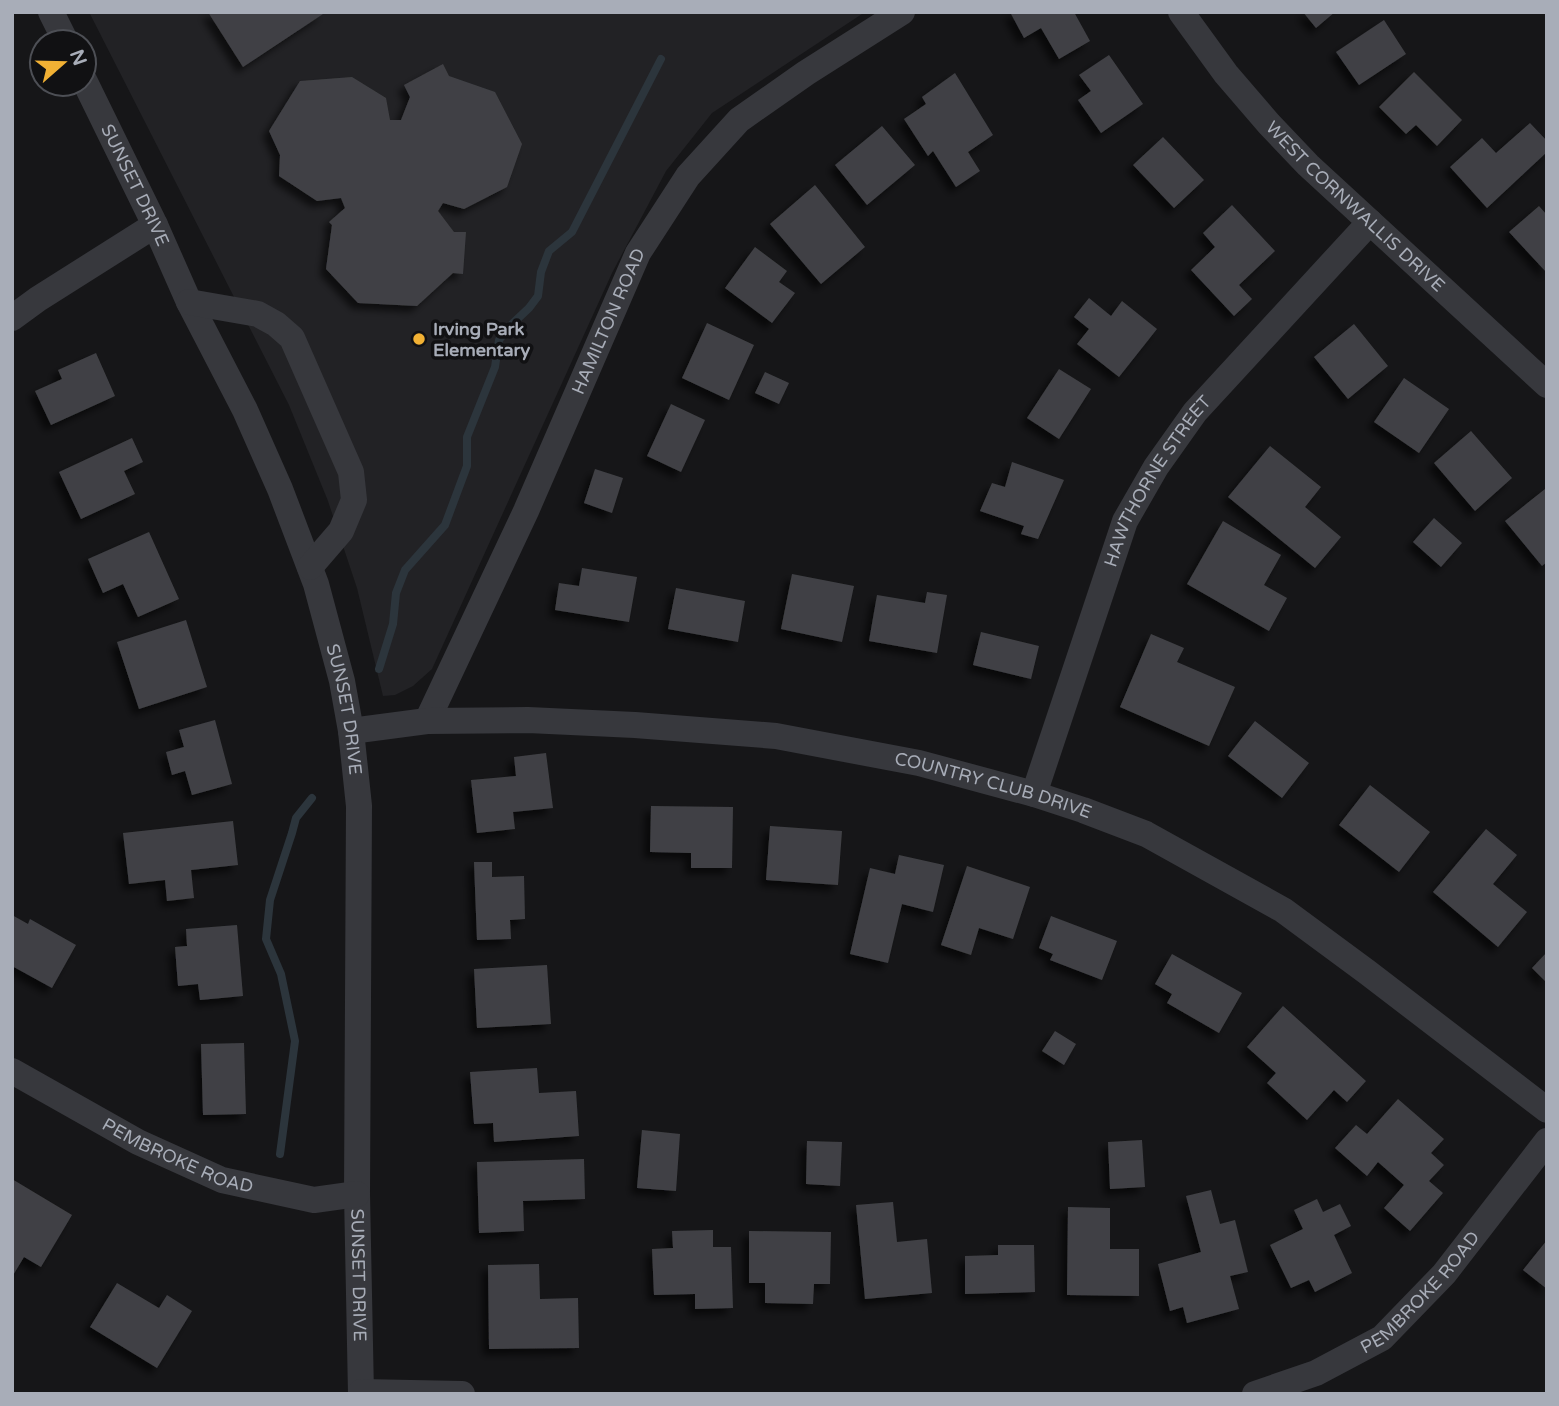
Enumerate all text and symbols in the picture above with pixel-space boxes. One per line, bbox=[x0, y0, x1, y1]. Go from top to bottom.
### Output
north arrow bbox=[28, 28, 98, 98]
text: N bbox=[65, 47, 91, 68]
street label: WEST CORNWALLIS DRIVE bbox=[1261, 117, 1449, 296]
street label: SUNSET DRIVE bbox=[96, 121, 174, 250]
street label: HAMILTON ROAD bbox=[567, 245, 650, 398]
place label: Irving Park Elementary bbox=[433, 318, 530, 361]
marker: Irving Park Elementary bbox=[411, 331, 427, 347]
street label: HAWTHORNE STREET bbox=[1099, 391, 1216, 570]
street label: SUNSET DRIVE bbox=[321, 641, 367, 776]
street label: COUNTRY CLUB DRIVE bbox=[893, 748, 1095, 823]
street label: PEMBROKE ROAD bbox=[98, 1113, 255, 1198]
street label: SUNSET DRIVE bbox=[346, 1208, 371, 1342]
street label: PEMBROKE ROAD bbox=[1357, 1227, 1484, 1358]

